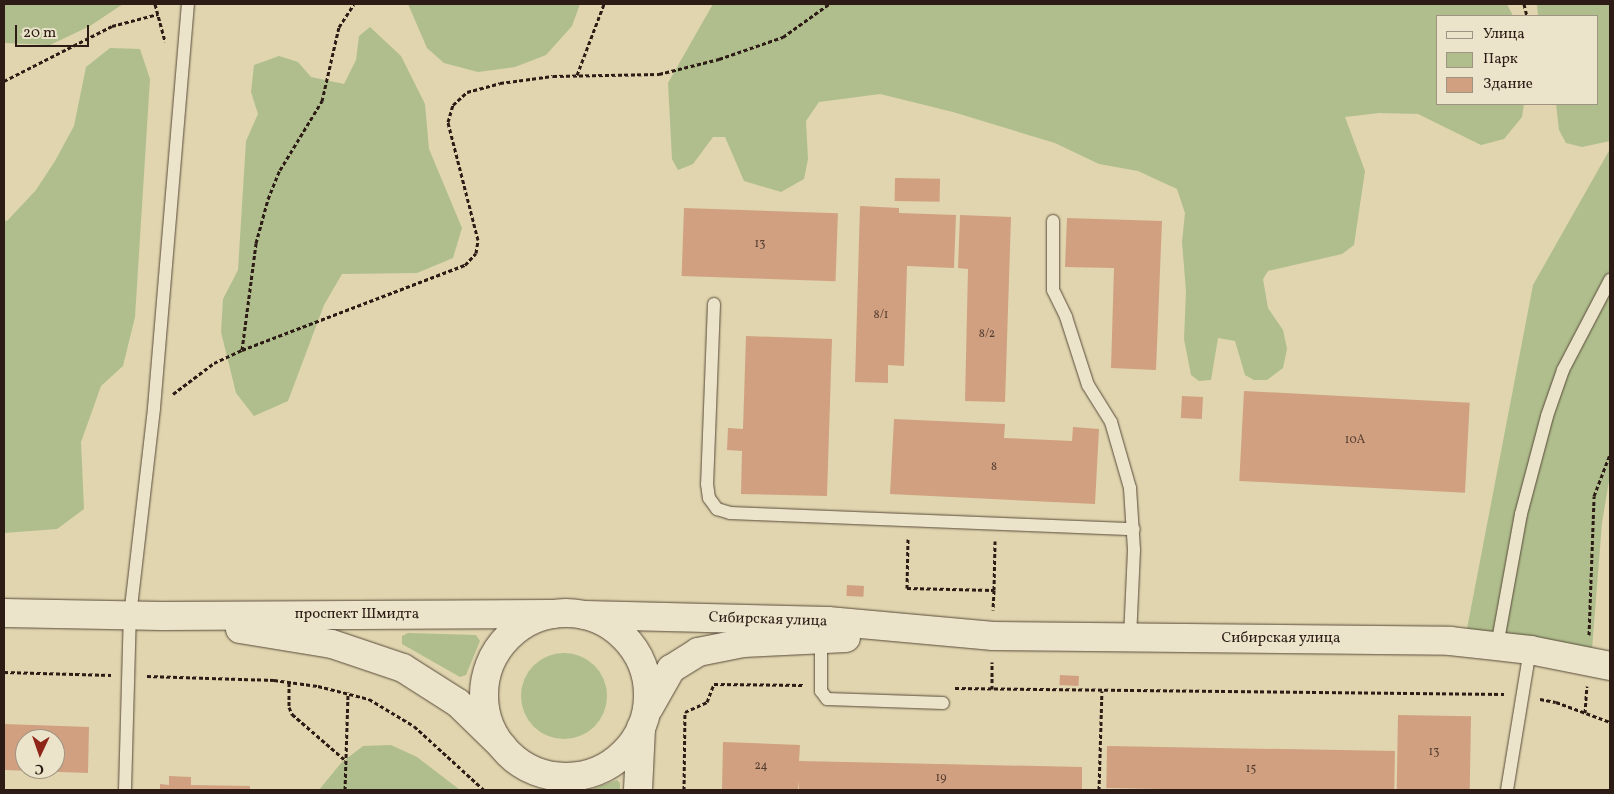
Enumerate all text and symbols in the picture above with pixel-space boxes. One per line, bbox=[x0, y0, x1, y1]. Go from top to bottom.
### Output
scale bar bbox=[18, 15, 91, 47]
legend bbox=[1436, 15, 1599, 105]
text: 20 m bbox=[23, 23, 56, 44]
text: Улица bbox=[1483, 24, 1525, 45]
text: Парк bbox=[1483, 49, 1518, 70]
text: Здание bbox=[1483, 74, 1533, 95]
house number: 13 bbox=[755, 238, 765, 252]
house number: 8/1 bbox=[874, 309, 888, 323]
house number: 8/2 bbox=[979, 328, 995, 342]
house number: 10А bbox=[1345, 434, 1365, 448]
house number: 8 bbox=[991, 461, 997, 475]
street label: проспект Шмидта bbox=[295, 606, 419, 624]
street label: Сибирская улица bbox=[708, 609, 828, 631]
street label: Сибирская улица bbox=[1221, 630, 1341, 648]
north arrow bbox=[15, 729, 65, 779]
house number: 13 bbox=[1429, 746, 1439, 760]
text: С bbox=[34, 759, 44, 778]
house number: 24 bbox=[754, 760, 768, 774]
house number: 15 bbox=[1246, 763, 1256, 777]
house number: 19 bbox=[936, 772, 946, 786]

